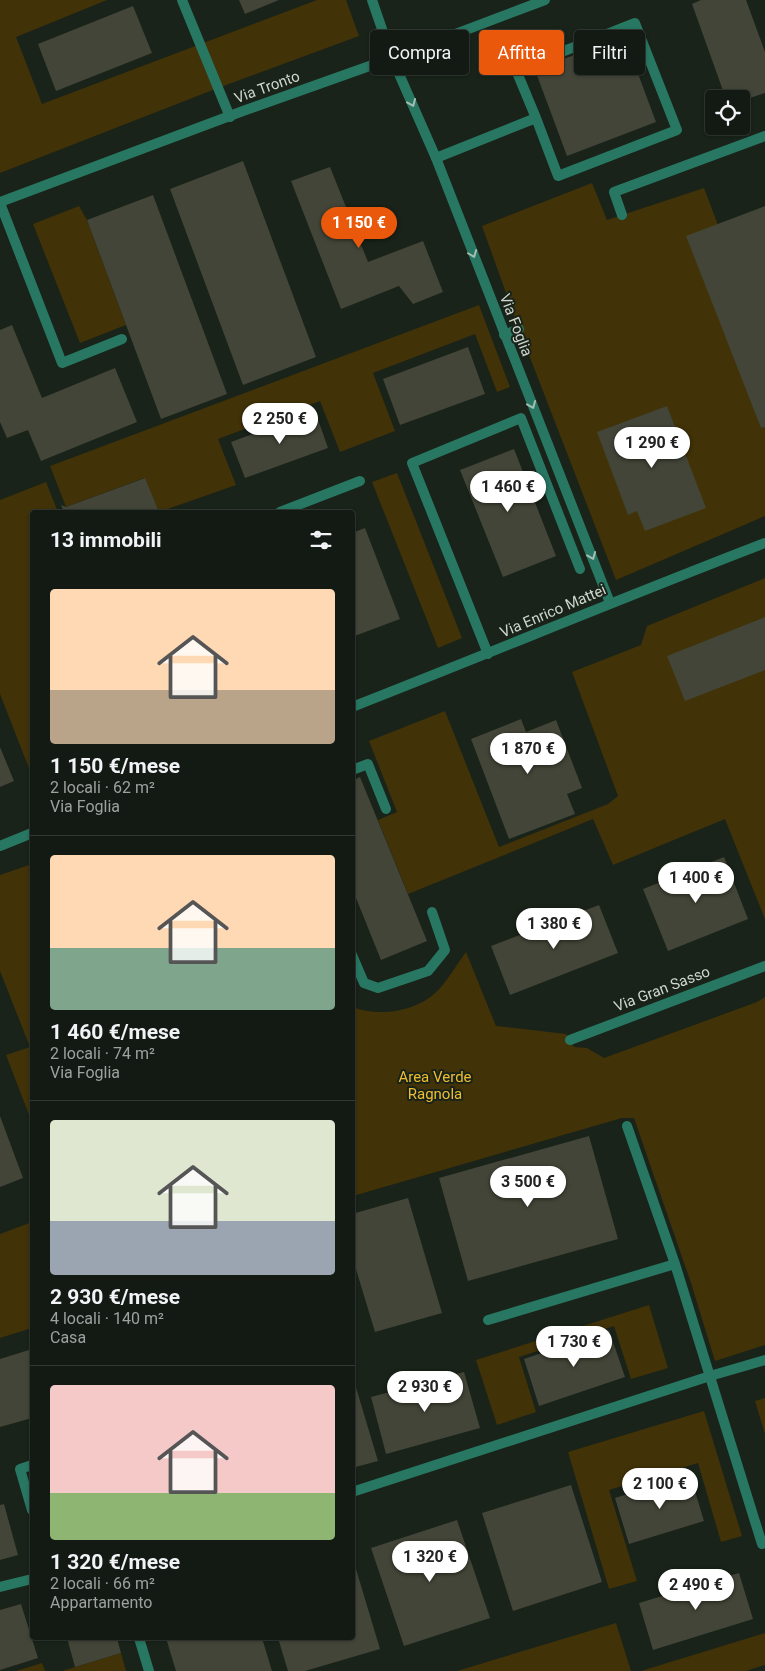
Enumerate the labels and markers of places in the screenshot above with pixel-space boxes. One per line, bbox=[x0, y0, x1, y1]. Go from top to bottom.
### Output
pin: 1 150 € bbox=[313, 206, 405, 249]
pin: 2 250 € bbox=[234, 402, 326, 445]
pin: 1 290 € bbox=[606, 426, 698, 469]
pin: 1 460 € bbox=[462, 470, 554, 513]
pin: 1 870 € bbox=[482, 732, 574, 775]
pin: 1 400 € bbox=[650, 862, 742, 904]
pin: 1 380 € bbox=[508, 908, 600, 950]
pin: 3 500 € bbox=[482, 1166, 574, 1208]
pin: 1 730 € bbox=[528, 1326, 620, 1368]
pin: 2 930 € bbox=[379, 1370, 471, 1413]
pin: 2 100 € bbox=[614, 1468, 706, 1510]
pin: 1 320 € bbox=[384, 1540, 476, 1583]
pin: 2 490 € bbox=[650, 1568, 742, 1611]

